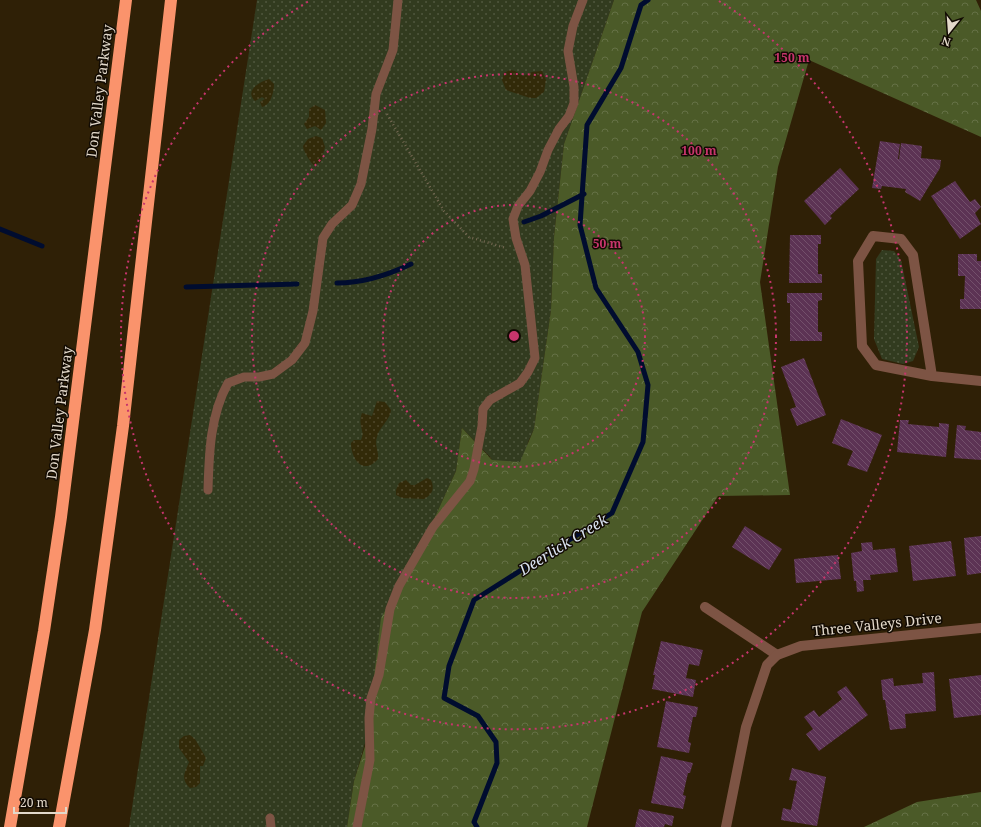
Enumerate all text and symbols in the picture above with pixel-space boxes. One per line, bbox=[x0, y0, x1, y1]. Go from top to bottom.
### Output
north arrow bbox=[929, 12, 969, 52]
street label: Don Valley Parkway bbox=[81, 23, 117, 159]
text: N bbox=[939, 34, 952, 50]
text: 150 m bbox=[774, 49, 810, 66]
text: 100 m bbox=[681, 142, 717, 159]
text: 50 m bbox=[593, 235, 621, 252]
centre of rings bbox=[507, 329, 521, 343]
street label: Don Valley Parkway bbox=[41, 345, 77, 481]
water label: Deerlick Creek bbox=[514, 509, 612, 580]
street label: Three Valleys Drive bbox=[811, 608, 943, 640]
scale bar bbox=[14, 789, 66, 815]
text: 20 m bbox=[20, 794, 48, 811]

